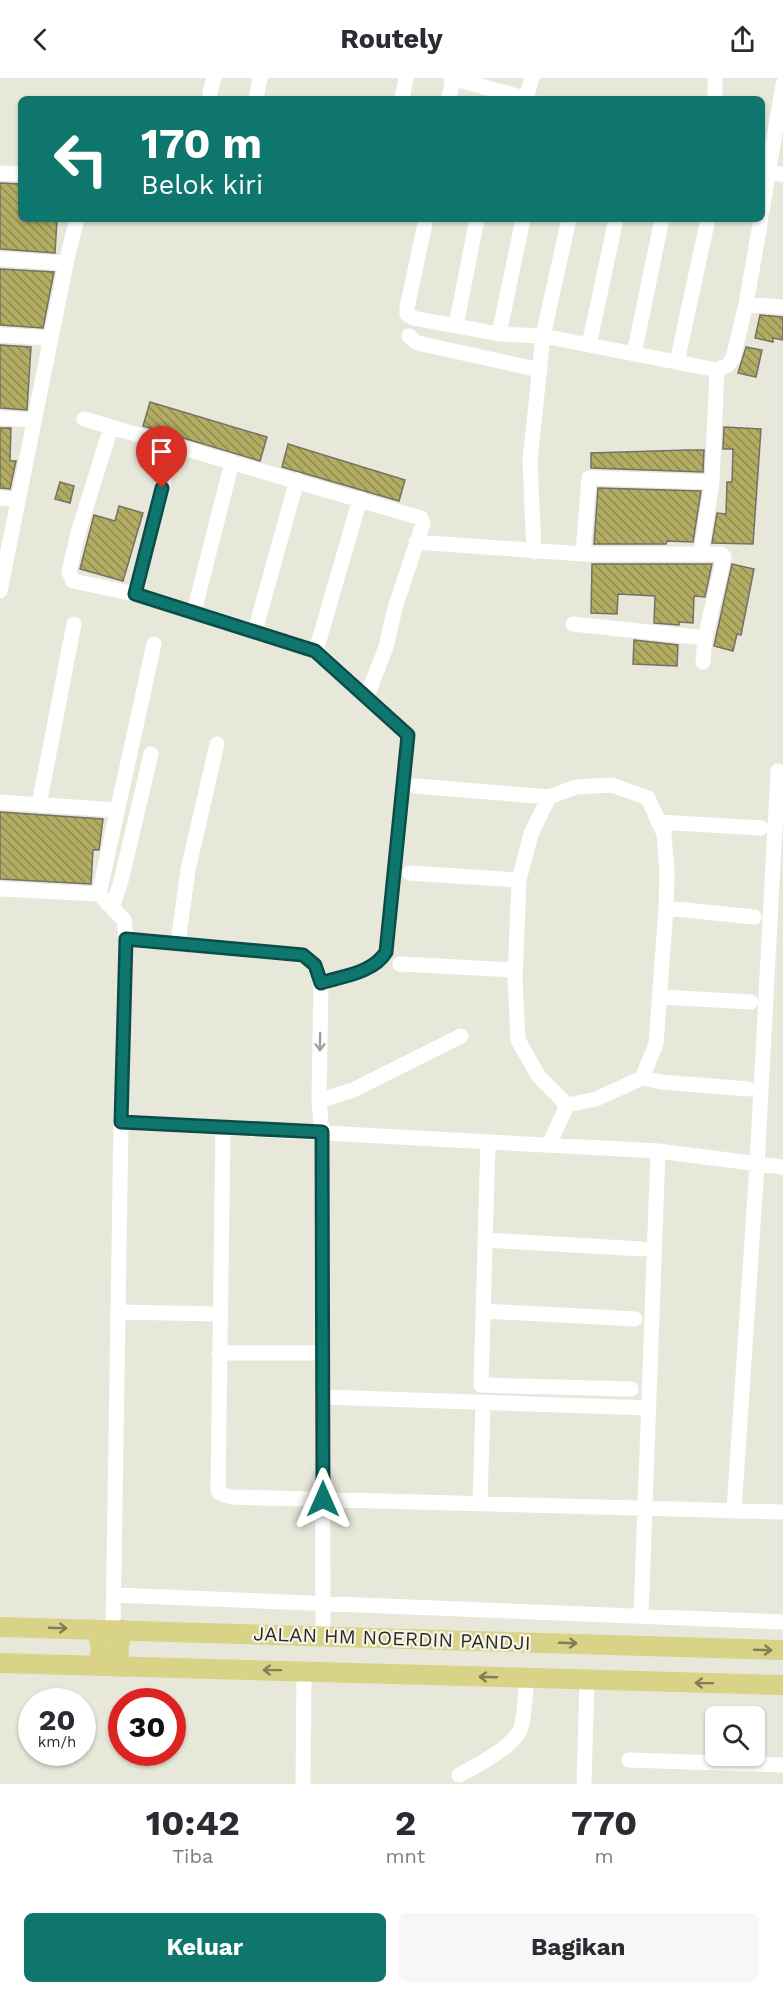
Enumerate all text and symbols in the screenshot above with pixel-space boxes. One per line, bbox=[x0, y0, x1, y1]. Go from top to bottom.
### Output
icon: back bbox=[24, 23, 57, 56]
text: Routely bbox=[340, 23, 443, 55]
icon: share bbox=[726, 23, 759, 56]
text: 170 m bbox=[141, 119, 262, 168]
icon: left bbox=[42, 120, 120, 198]
text: Belok kiri bbox=[141, 169, 263, 201]
pin bbox=[136, 426, 187, 488]
icon: arrive bbox=[145, 435, 178, 468]
one-way arrow bbox=[314, 1031, 326, 1051]
position arrow bbox=[291, 1467, 355, 1531]
street label: JALAN HM NOERDIN PANDJI bbox=[253, 1621, 531, 1655]
one-way arrow bbox=[48, 1623, 68, 1634]
one-way arrow bbox=[558, 1638, 578, 1649]
one-way arrow bbox=[753, 1644, 773, 1655]
one-way arrow bbox=[262, 1664, 282, 1676]
one-way arrow bbox=[478, 1671, 498, 1682]
one-way arrow bbox=[694, 1677, 714, 1689]
speed limit sign: 30 bbox=[108, 1688, 186, 1766]
text: 20 bbox=[38, 1702, 76, 1737]
map controls bbox=[705, 1706, 765, 1766]
button: search bbox=[705, 1706, 765, 1766]
text: km/h bbox=[38, 1733, 76, 1751]
text: 10:42 bbox=[146, 1802, 240, 1844]
text: 2 bbox=[395, 1802, 416, 1844]
text: 770 bbox=[571, 1802, 637, 1844]
text: Tiba bbox=[172, 1844, 213, 1868]
text: mnt bbox=[386, 1844, 425, 1868]
text: m bbox=[595, 1844, 614, 1868]
button: Keluar bbox=[24, 1913, 386, 1982]
button: Bagikan bbox=[398, 1913, 759, 1982]

